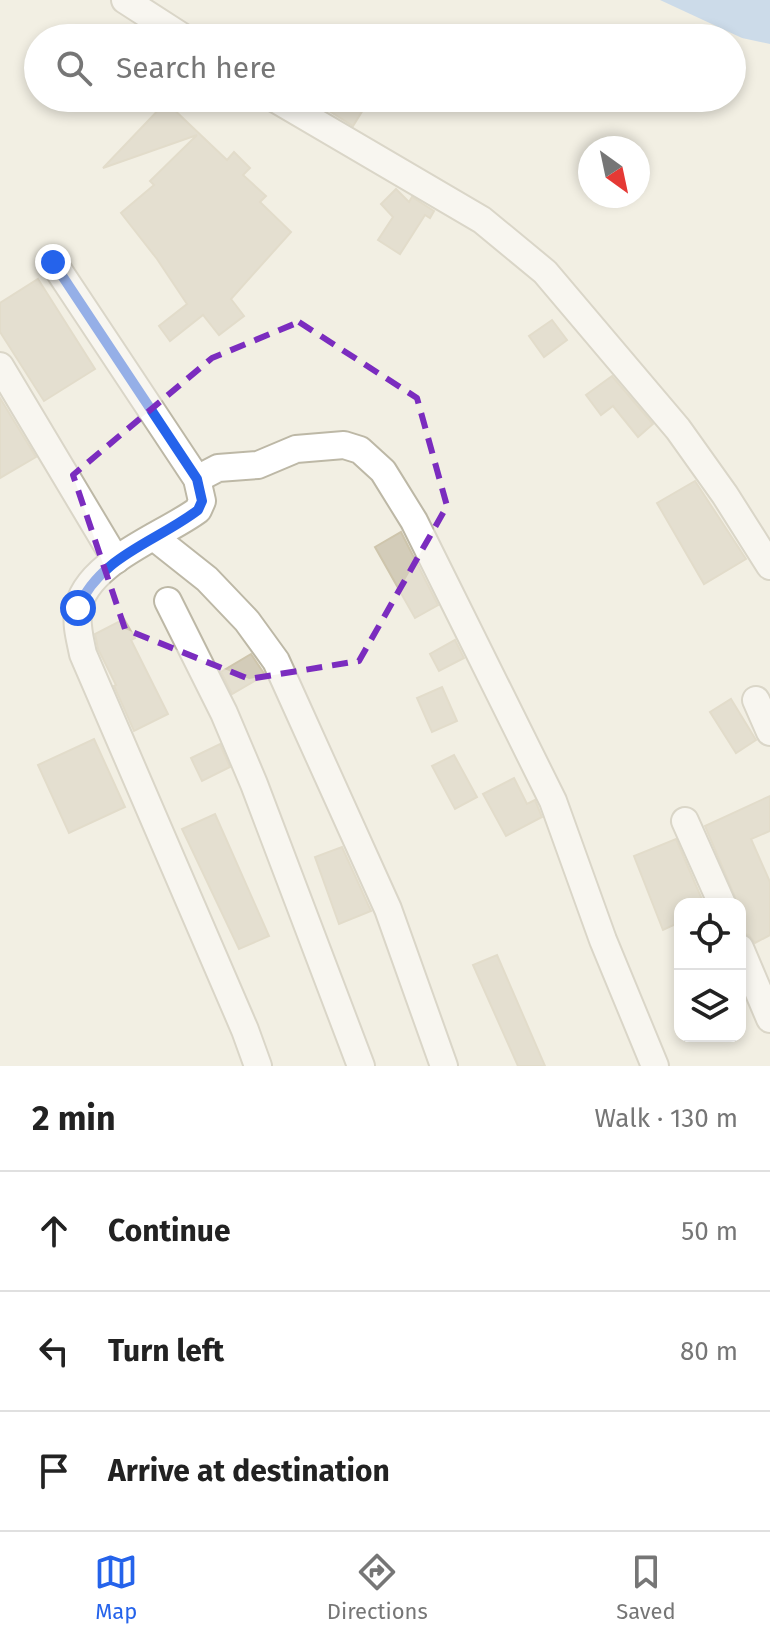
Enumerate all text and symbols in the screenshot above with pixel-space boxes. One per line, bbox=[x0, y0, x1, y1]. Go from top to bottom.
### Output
search box bbox=[24, 24, 746, 112]
icon: search bbox=[52, 46, 96, 90]
text: Search here bbox=[116, 50, 276, 86]
north arrow bbox=[578, 136, 650, 208]
route end bbox=[35, 244, 71, 280]
route start bbox=[60, 590, 96, 626]
map controls bbox=[674, 898, 746, 1042]
button: locate bbox=[674, 898, 746, 970]
button: layers bbox=[674, 970, 746, 1042]
text: 2 min bbox=[32, 1098, 116, 1139]
text: Walk · 130 m bbox=[595, 1103, 738, 1134]
icon: ahead bbox=[32, 1209, 76, 1253]
text: Continue bbox=[108, 1213, 231, 1249]
text: 50 m bbox=[681, 1216, 738, 1247]
icon: left bbox=[32, 1329, 76, 1373]
text: Turn left bbox=[108, 1333, 224, 1369]
text: 80 m bbox=[680, 1336, 738, 1367]
icon: arrive bbox=[32, 1449, 76, 1493]
text: Arrive at destination bbox=[108, 1453, 390, 1489]
tab: Map bbox=[94, 1550, 138, 1625]
tab: Directions bbox=[327, 1550, 428, 1625]
tab: Saved bbox=[616, 1550, 676, 1625]

